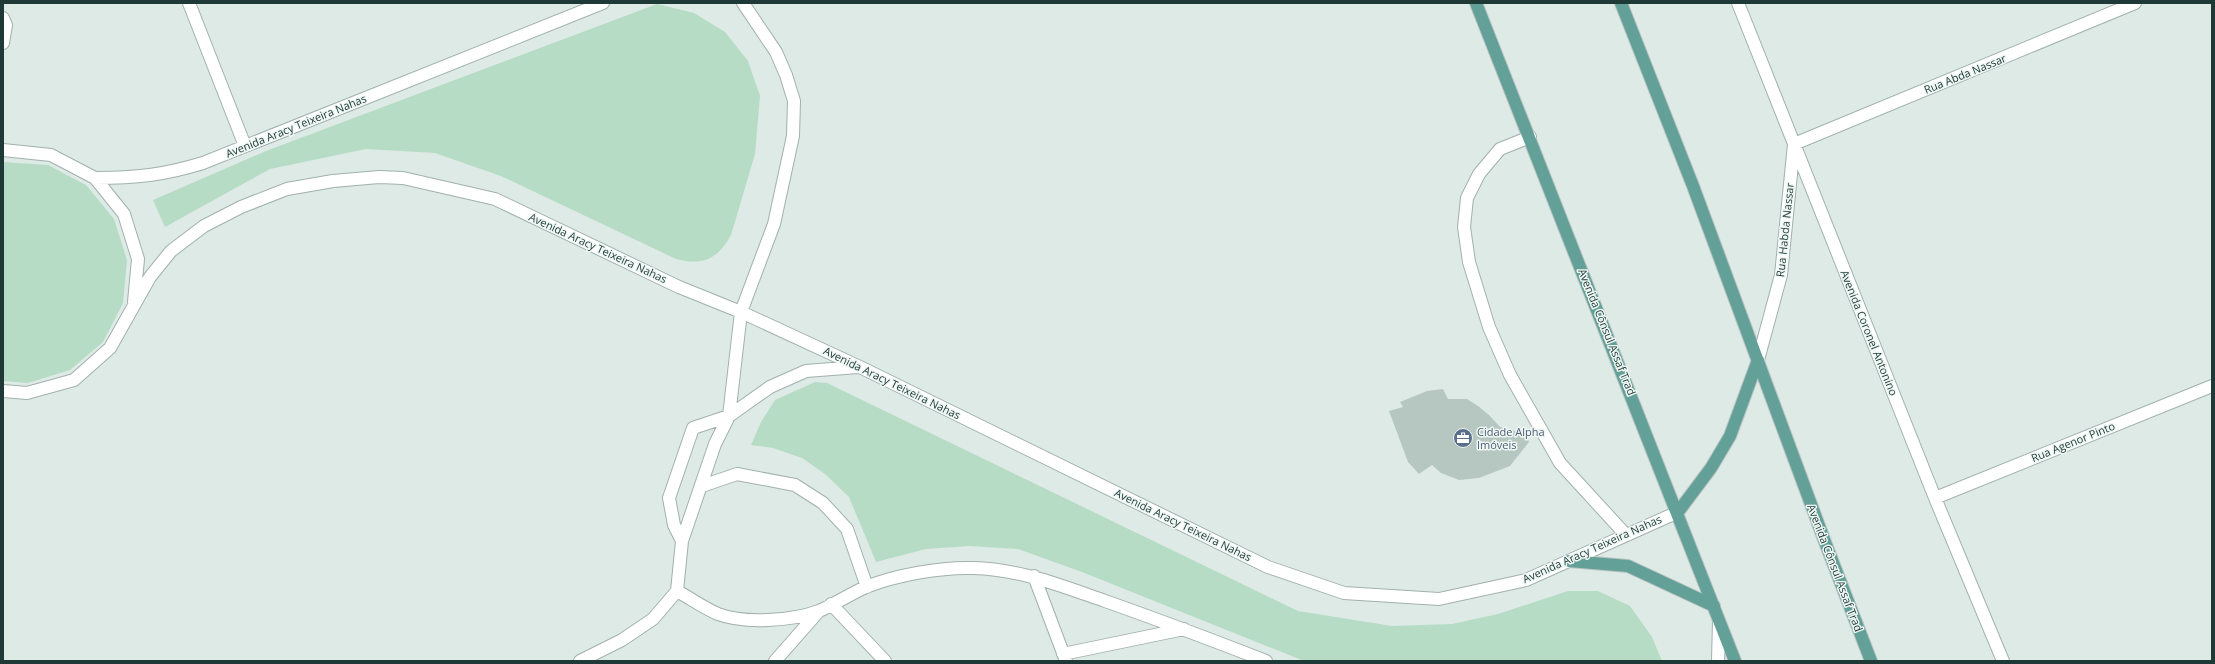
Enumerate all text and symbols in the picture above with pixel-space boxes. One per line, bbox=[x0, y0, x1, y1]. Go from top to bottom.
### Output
street label: Rua Abda Nassar bbox=[1921, 50, 2009, 97]
street label: Avenida Aracy Teixeira Nahas bbox=[223, 90, 369, 161]
street label: Rua Habda Nassar bbox=[1772, 182, 1797, 278]
street label: Avenida Aracy Teixeira Nahas bbox=[527, 209, 670, 286]
street label: Avenida Cônsul Assaf Trad bbox=[1575, 266, 1640, 397]
street label: Avenida Coronel Antonino bbox=[1837, 268, 1902, 398]
street label: Avenida Aracy Teixeira Nahas bbox=[821, 343, 963, 422]
street label: Rua Agenor Pinto bbox=[2029, 418, 2117, 465]
place label: Cidade Alpha Imóveis bbox=[1477, 424, 1545, 452]
office icon: Cidade Alpha Imóveis bbox=[1452, 427, 1474, 449]
street label: Avenida Aracy Teixeira Nahas bbox=[1112, 485, 1254, 564]
street label: Avenida Cônsul Assaf Trad bbox=[1804, 502, 1867, 634]
street label: Avenida Aracy Teixeira Nahas bbox=[1520, 511, 1664, 586]

